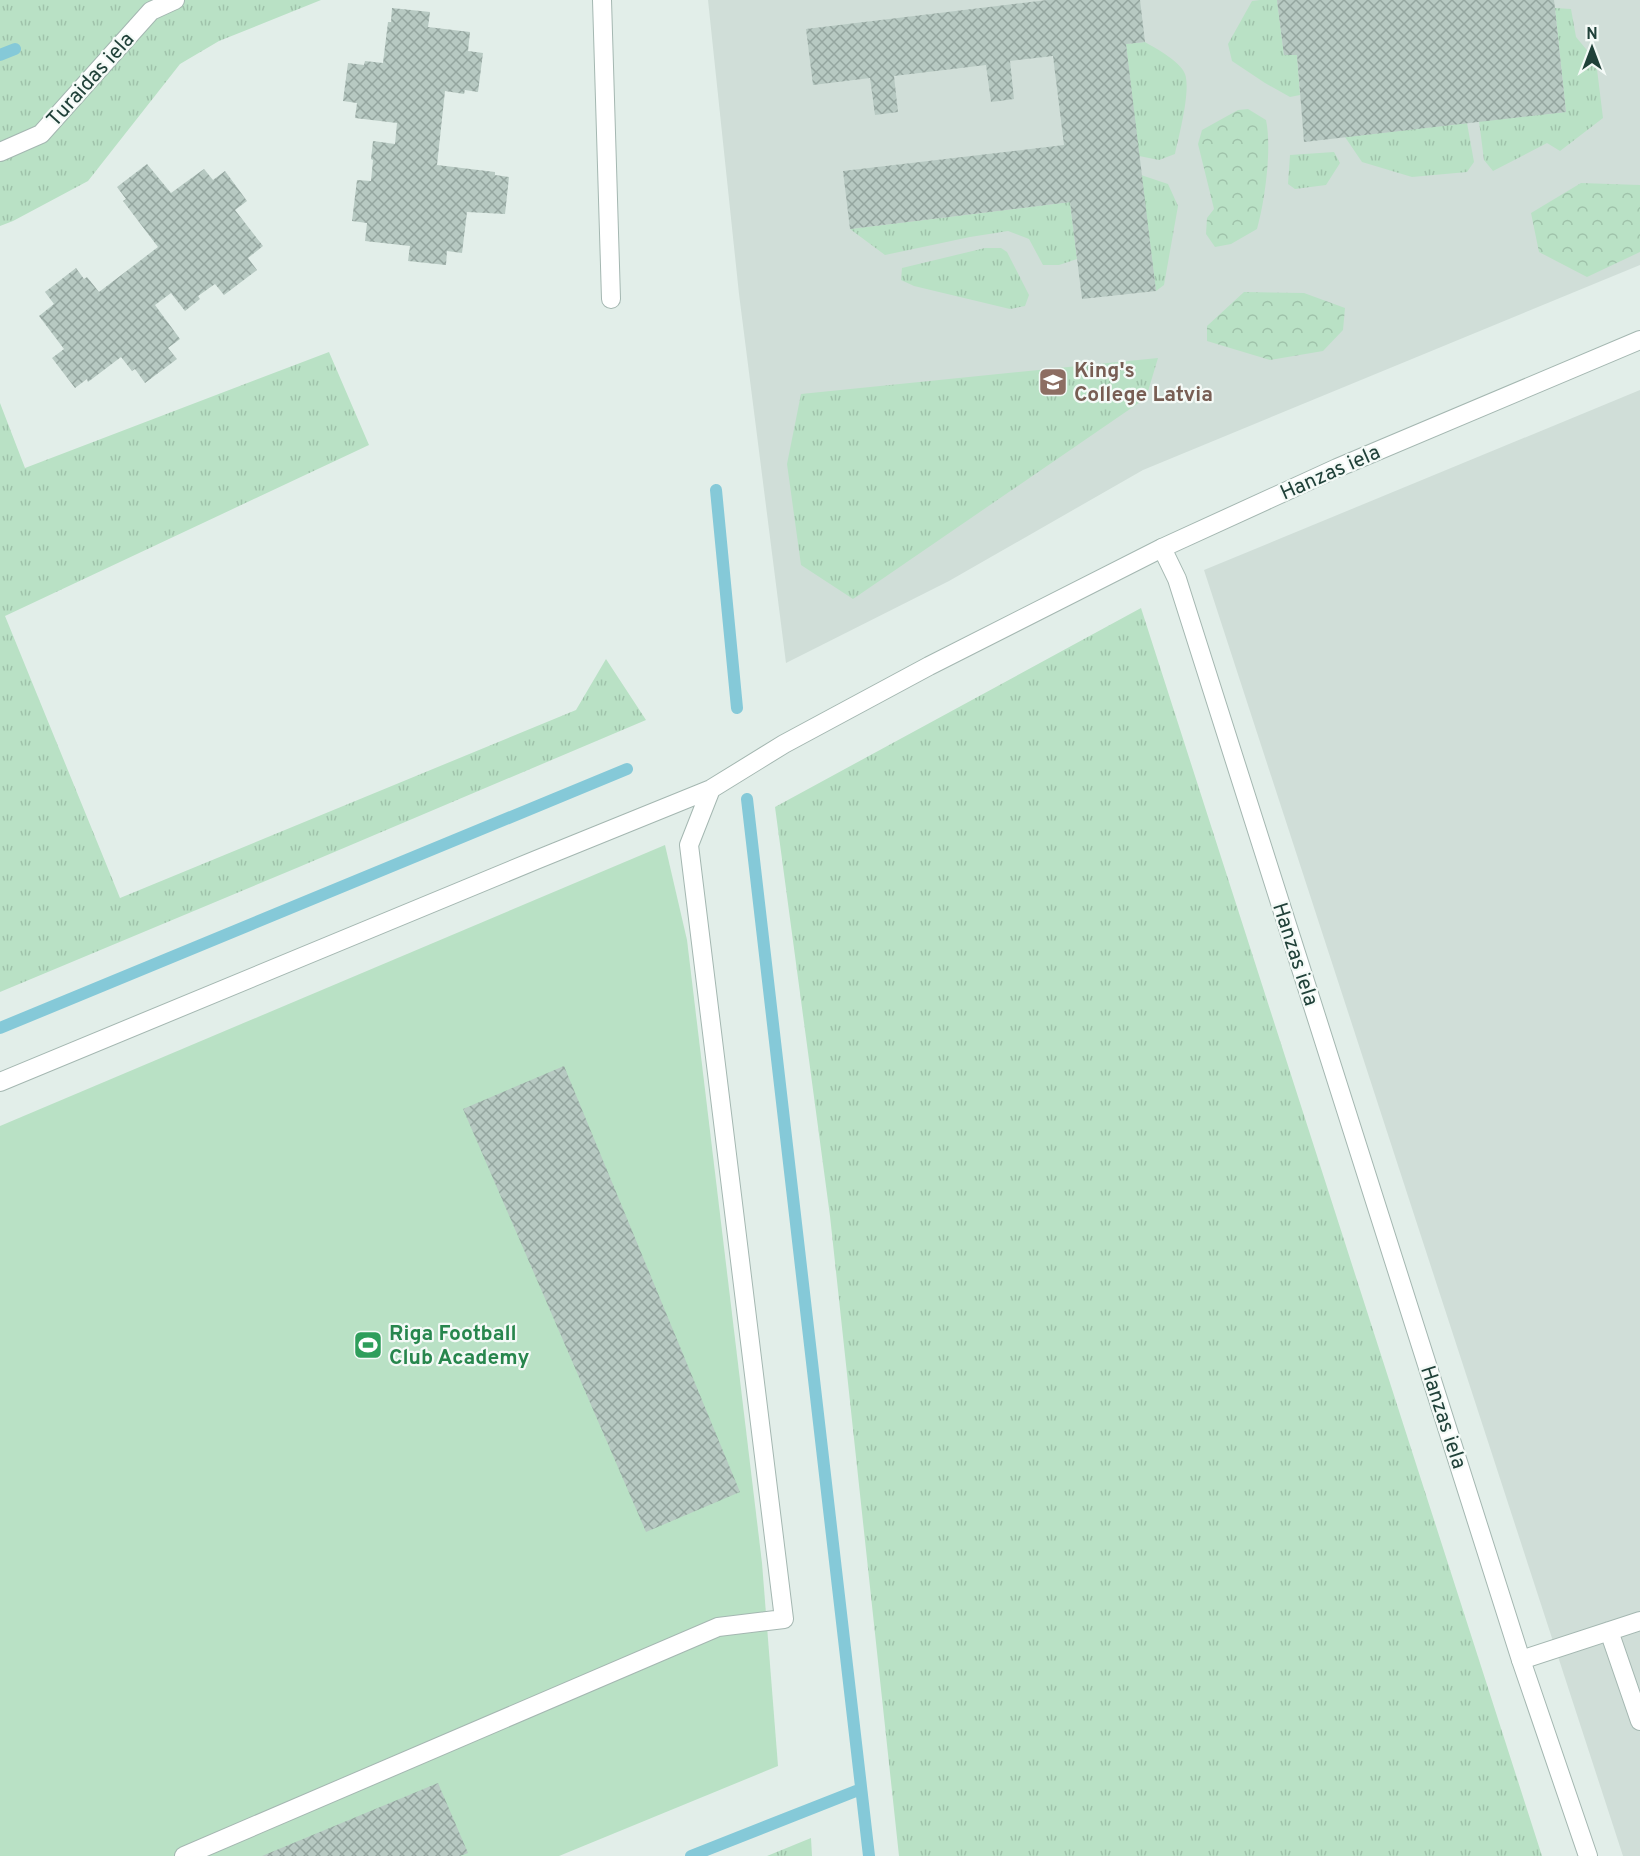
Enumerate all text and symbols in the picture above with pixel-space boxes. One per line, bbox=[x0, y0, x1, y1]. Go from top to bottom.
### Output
north arrow bbox=[1562, 18, 1622, 78]
text: N bbox=[1586, 25, 1598, 45]
street label: Turaidas iela bbox=[41, 27, 141, 133]
place label: King's College Latvia bbox=[1074, 358, 1213, 409]
school or university icon: King's College Latvia bbox=[1037, 366, 1069, 398]
street label: Hanzas iela bbox=[1276, 439, 1385, 507]
street label: Hanzas iela bbox=[1265, 899, 1324, 1009]
place label: Riga Football Club Academy bbox=[389, 1321, 529, 1372]
sports icon: Riga Football Club Academy bbox=[352, 1329, 384, 1361]
street label: Hanzas iela bbox=[1413, 1362, 1472, 1472]

